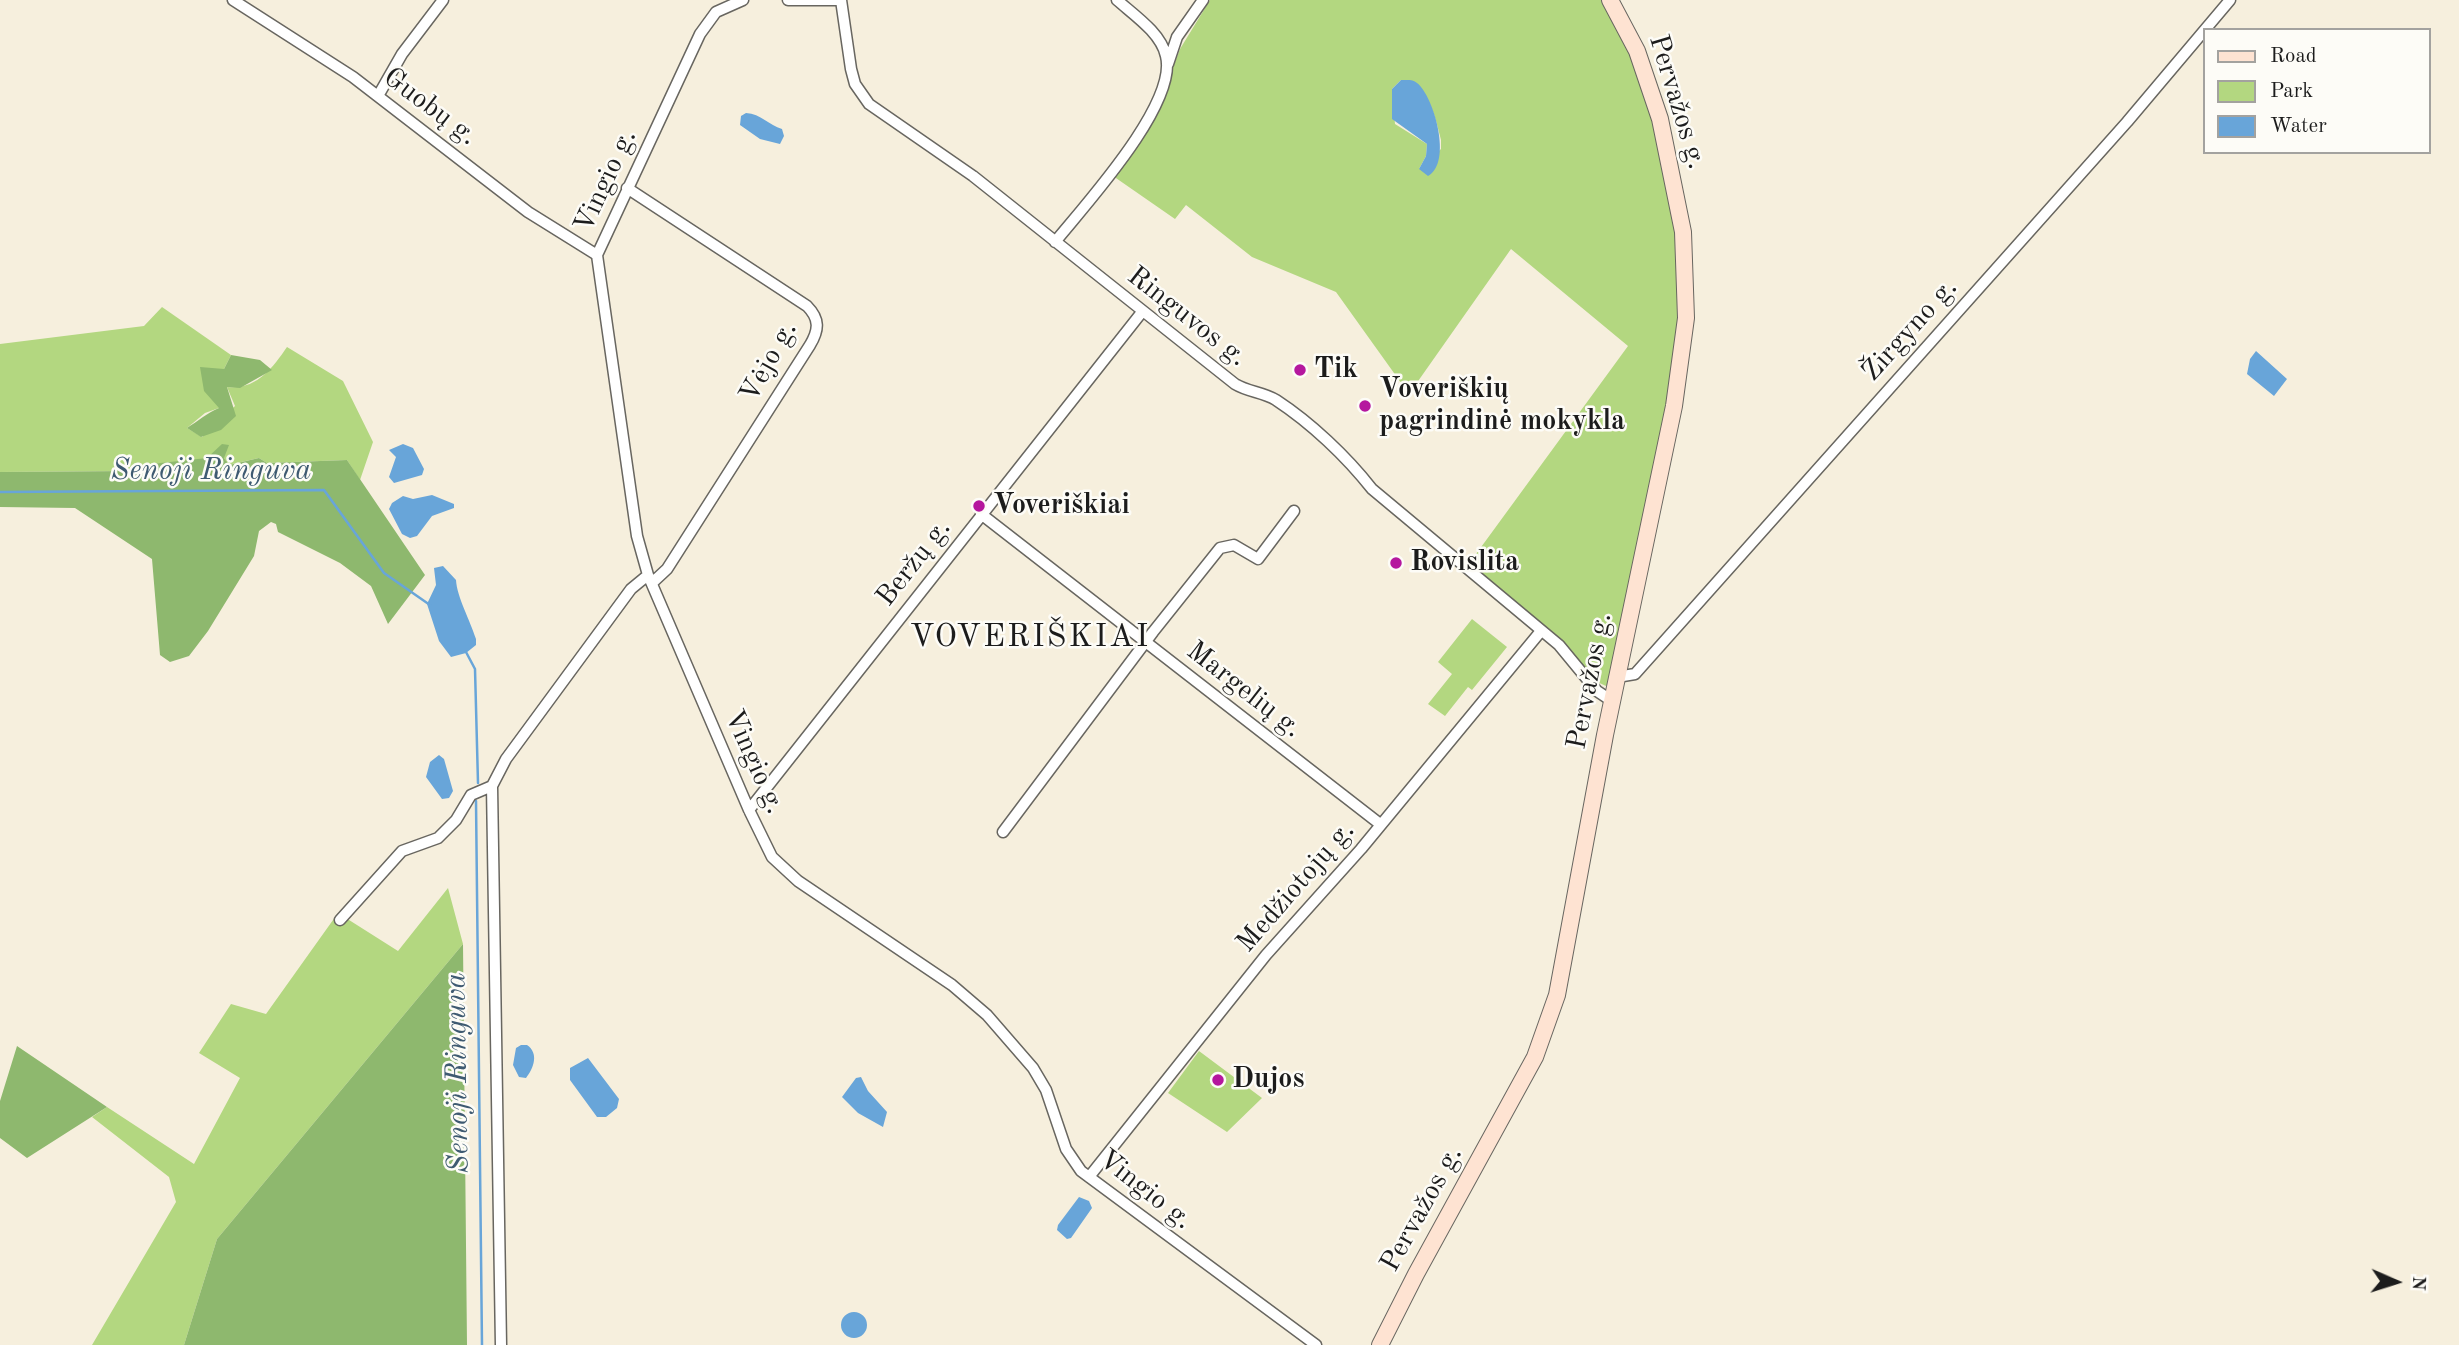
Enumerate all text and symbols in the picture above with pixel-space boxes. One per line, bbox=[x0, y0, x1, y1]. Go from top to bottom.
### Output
legend bbox=[2204, 28, 2431, 154]
street label: Pervažos g. bbox=[1641, 31, 1713, 173]
text: Road bbox=[2270, 46, 2317, 67]
street label: Guobų g. bbox=[376, 61, 484, 153]
text: Park bbox=[2270, 81, 2313, 102]
text: Water bbox=[2270, 116, 2327, 137]
street label: Vingio g. bbox=[567, 124, 645, 238]
street label: Ringuvos g. bbox=[1120, 260, 1254, 374]
street label: Žirgyno g. bbox=[1855, 272, 1965, 388]
street label: Vėjo g. bbox=[733, 315, 805, 409]
place label: Tik bbox=[1314, 353, 1358, 387]
marker: Tik bbox=[1292, 362, 1308, 378]
place label: Voveriškių pagrindinė mokykla bbox=[1379, 373, 1625, 439]
marker: Voveriškių pagrindinė mokykla bbox=[1357, 398, 1373, 414]
water label: Senoji Ringuva bbox=[111, 453, 311, 489]
place label: Voveriškiai bbox=[993, 489, 1130, 523]
marker: Voveriškiai bbox=[971, 498, 987, 514]
street label: Beržų g. bbox=[869, 513, 959, 613]
place label: Rovislita bbox=[1410, 546, 1519, 580]
marker: Rovislita bbox=[1388, 555, 1404, 571]
street label: Pervažos g. bbox=[1560, 610, 1620, 752]
district label: VOVERIŠKIAI bbox=[911, 619, 1149, 657]
street label: Margelių g. bbox=[1179, 634, 1309, 746]
street label: Vingio g. bbox=[716, 705, 792, 819]
street label: Medžiotojų g. bbox=[1230, 814, 1362, 960]
water label: Senoji Ringuva bbox=[438, 972, 478, 1174]
place label: Dujos bbox=[1232, 1063, 1305, 1097]
marker: Dujos bbox=[1210, 1072, 1226, 1088]
street label: Pervažos g. bbox=[1374, 1140, 1470, 1278]
street label: Vingio g. bbox=[1091, 1143, 1199, 1237]
north arrow bbox=[2361, 1247, 2431, 1317]
text: N bbox=[2408, 1275, 2427, 1291]

